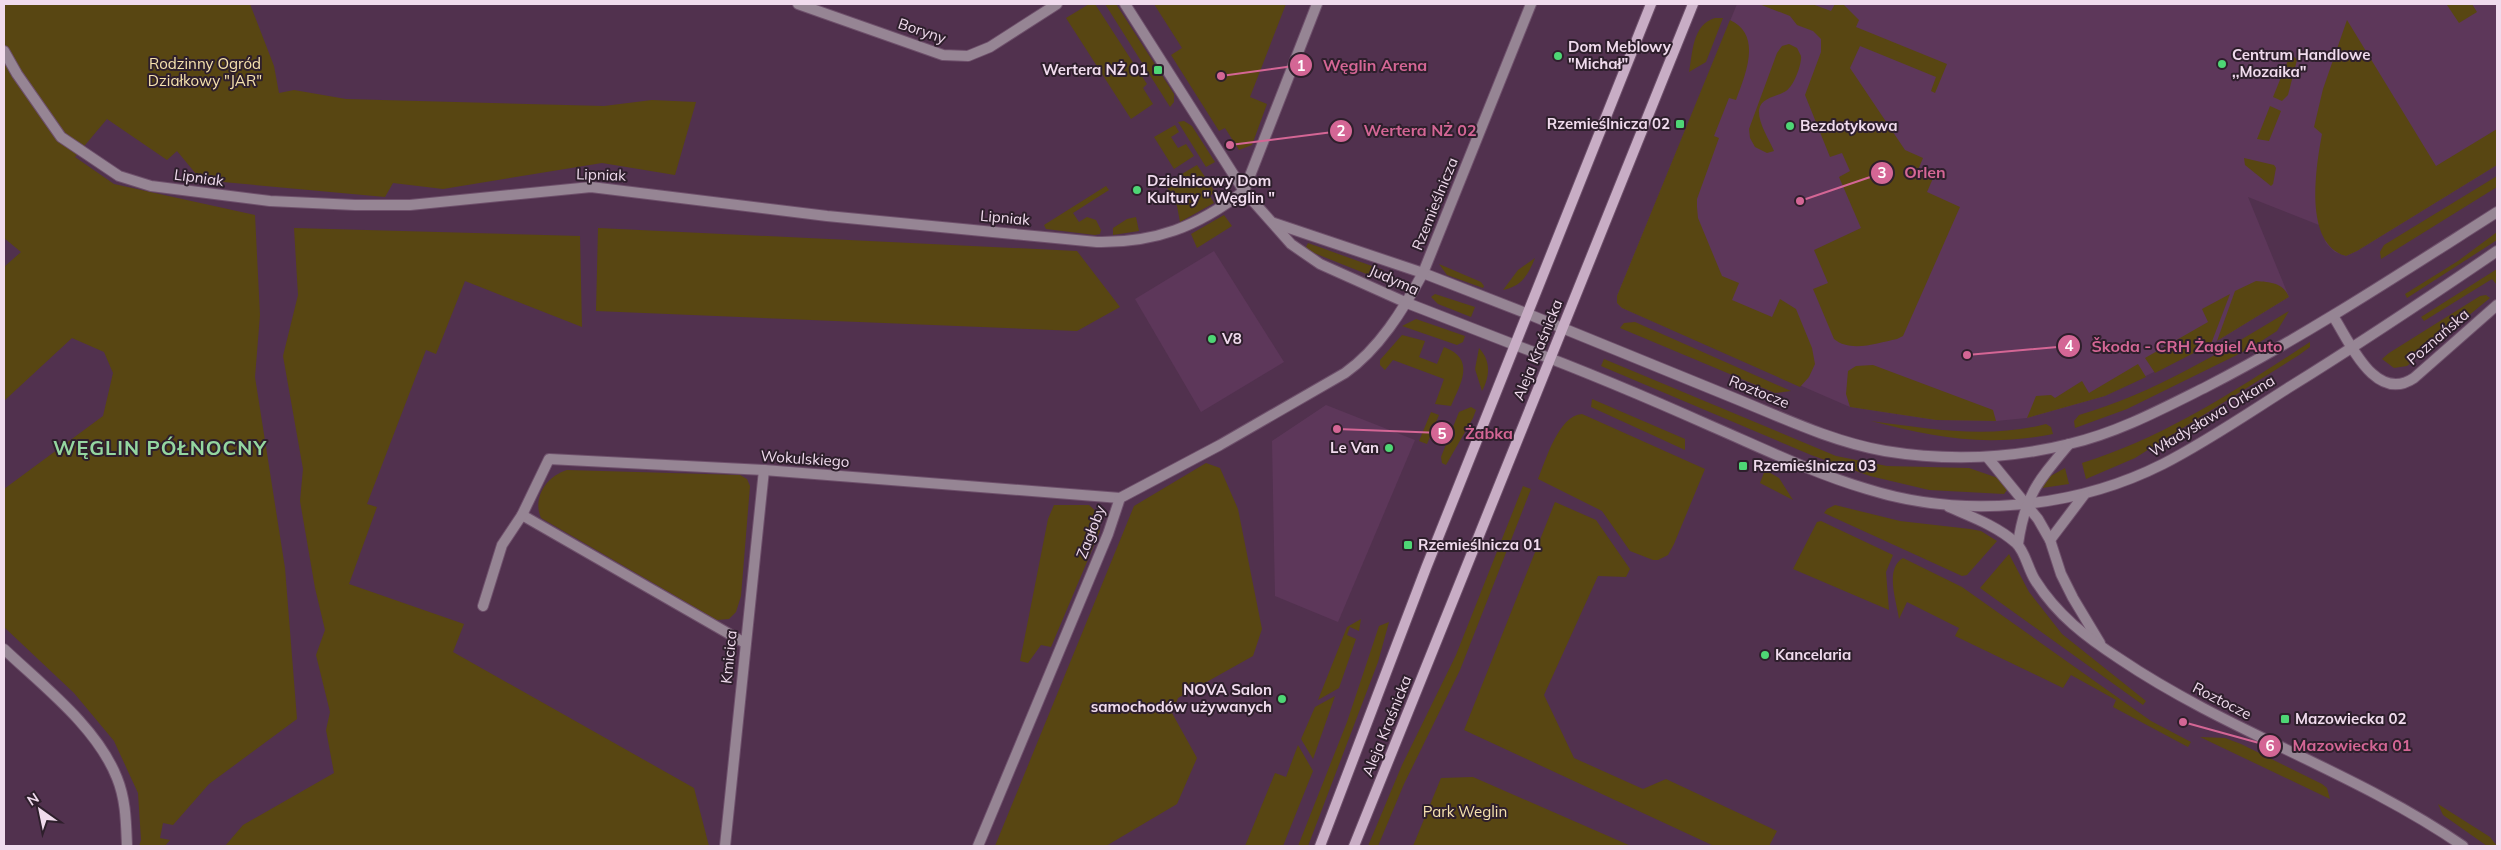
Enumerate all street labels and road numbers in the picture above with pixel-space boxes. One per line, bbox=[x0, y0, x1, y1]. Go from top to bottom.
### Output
street label: Boryny bbox=[896, 14, 949, 48]
street label: Rzemieślnicza bbox=[1407, 155, 1462, 253]
street label: Lipniak bbox=[576, 164, 627, 185]
street label: Lipniak bbox=[173, 165, 225, 190]
street label: Lipniak bbox=[979, 206, 1031, 229]
street label: Judyma bbox=[1366, 260, 1422, 299]
street label: Aleja Kraśnicka bbox=[1509, 297, 1566, 403]
street label: Poznańska bbox=[2403, 304, 2473, 369]
street label: Roztocze bbox=[1726, 371, 1792, 412]
street label: Władysława Orkana bbox=[2145, 371, 2278, 461]
street label: Wokulskiego bbox=[760, 446, 850, 471]
street label: Zagłoby bbox=[1072, 502, 1109, 561]
street label: Kmicica bbox=[716, 629, 741, 685]
street label: Aleja Kraśnicka bbox=[1358, 673, 1415, 779]
street label: Roztocze bbox=[2190, 678, 2255, 723]

